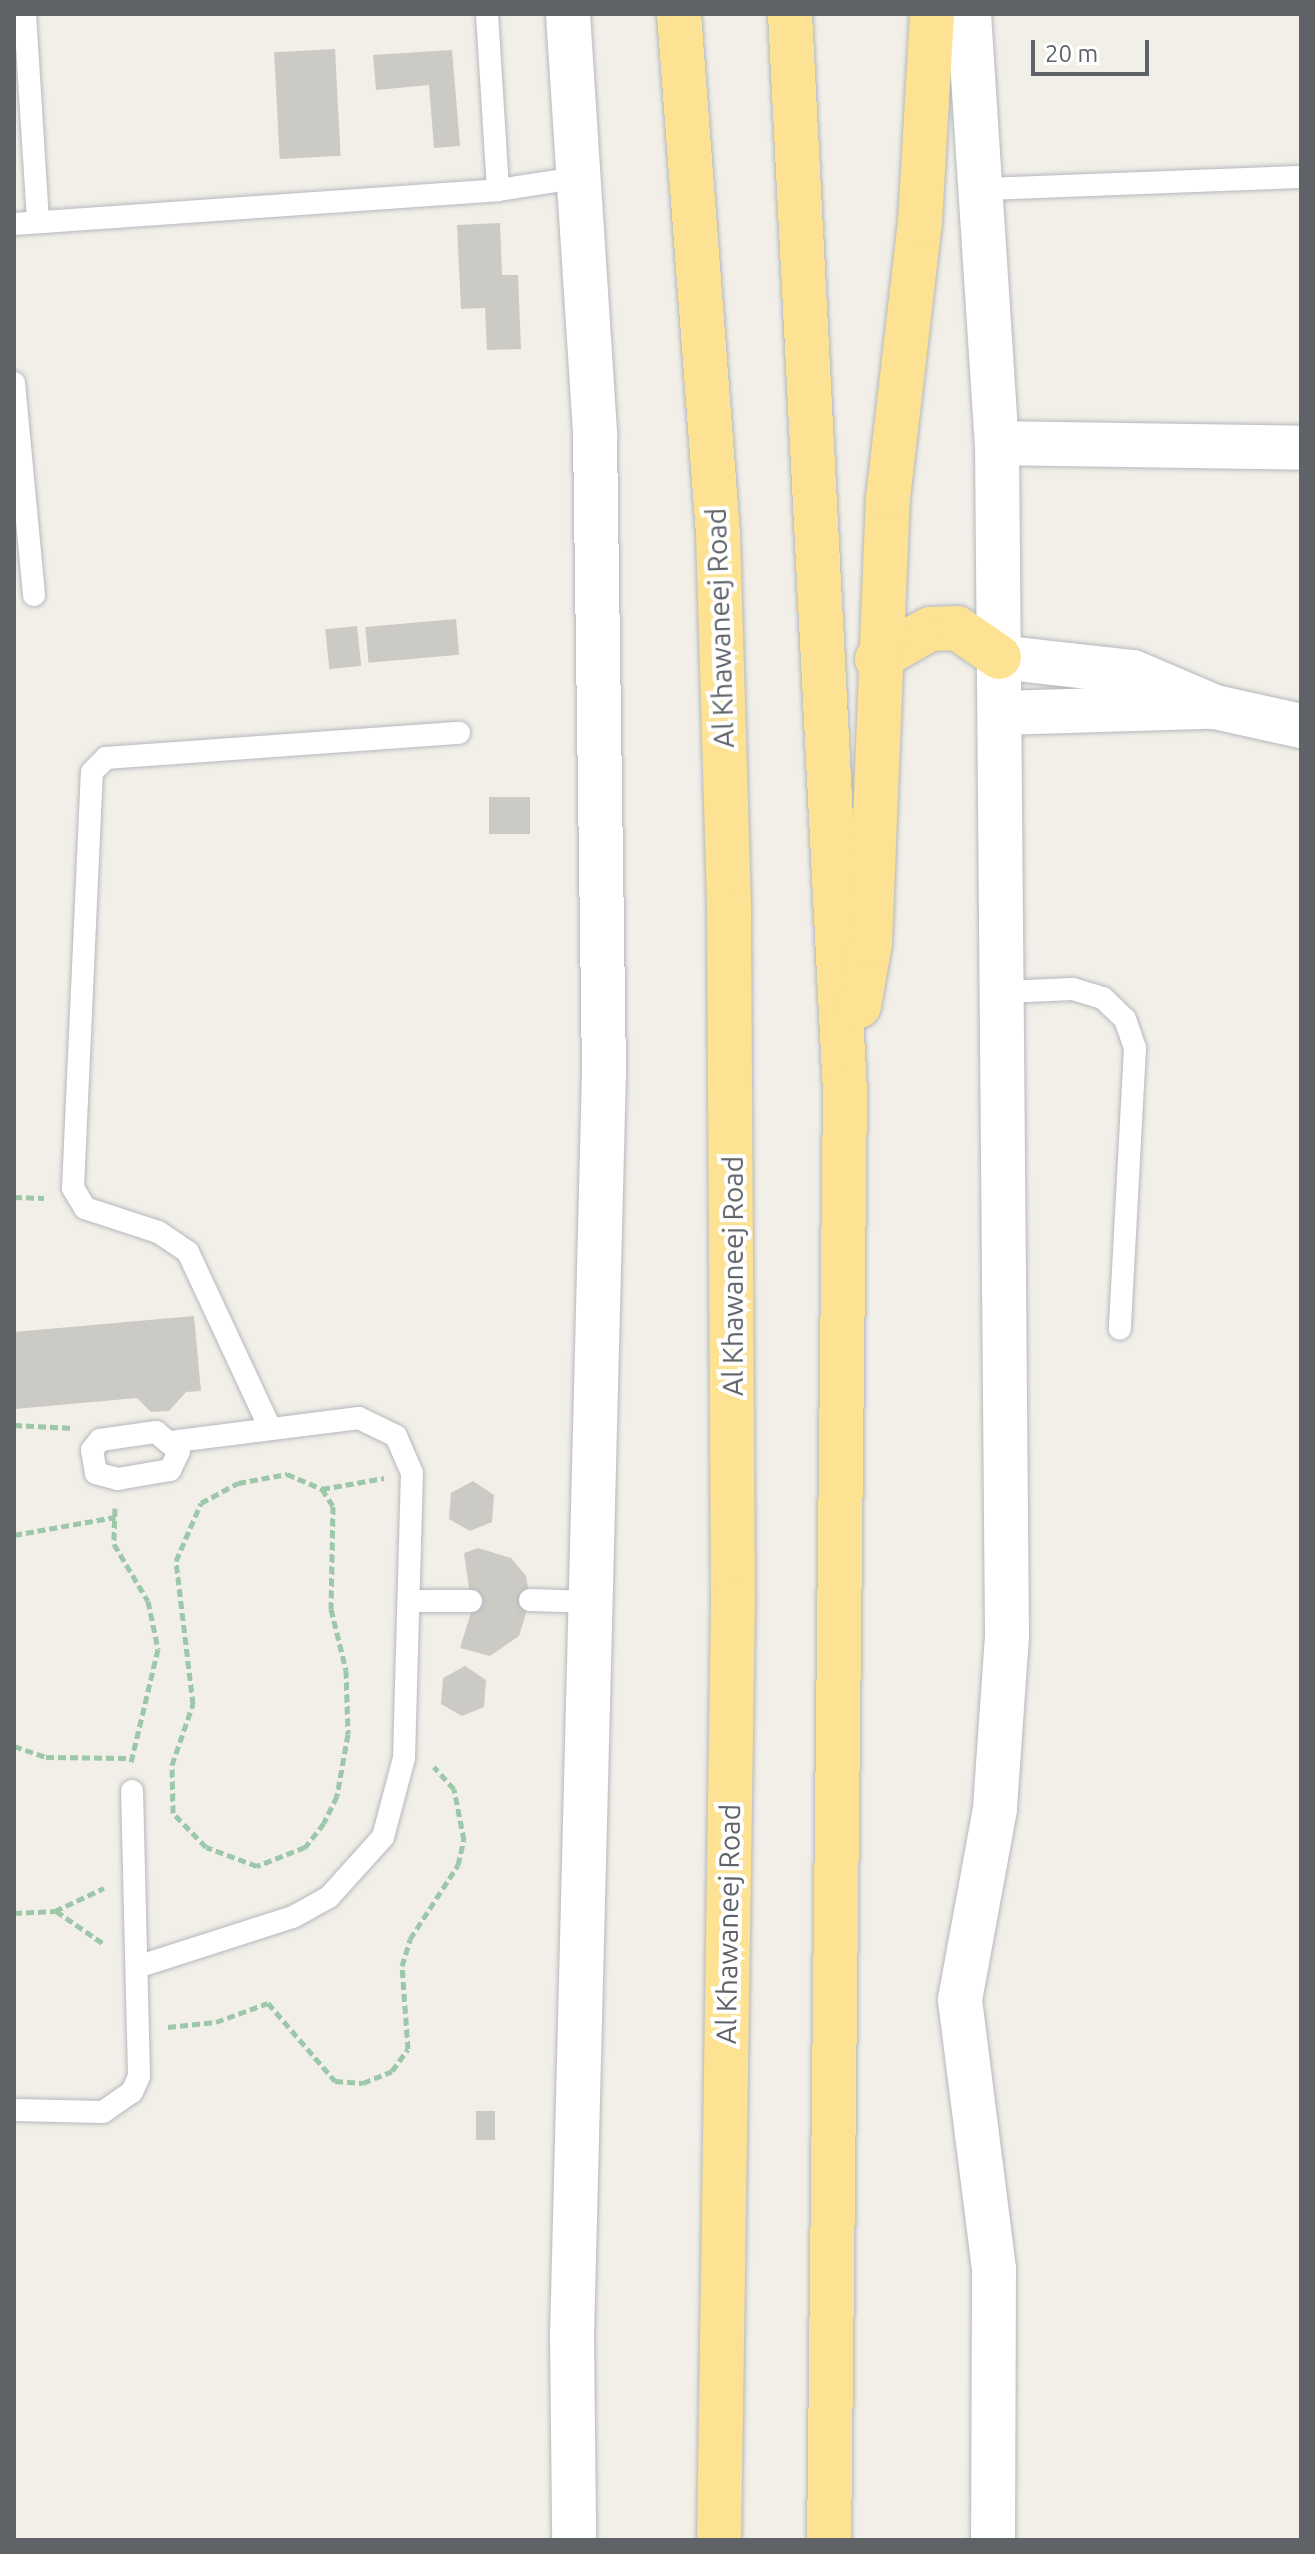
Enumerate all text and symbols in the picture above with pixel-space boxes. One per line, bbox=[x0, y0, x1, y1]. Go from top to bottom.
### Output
scale bar bbox=[1035, 24, 1153, 74]
text: 20 m bbox=[1045, 40, 1098, 67]
street label: Al Khawaneej Road bbox=[699, 507, 741, 749]
street label: Al Khawaneej Road bbox=[716, 1156, 750, 1396]
street label: Al Khawaneej Road bbox=[709, 1804, 747, 2044]

